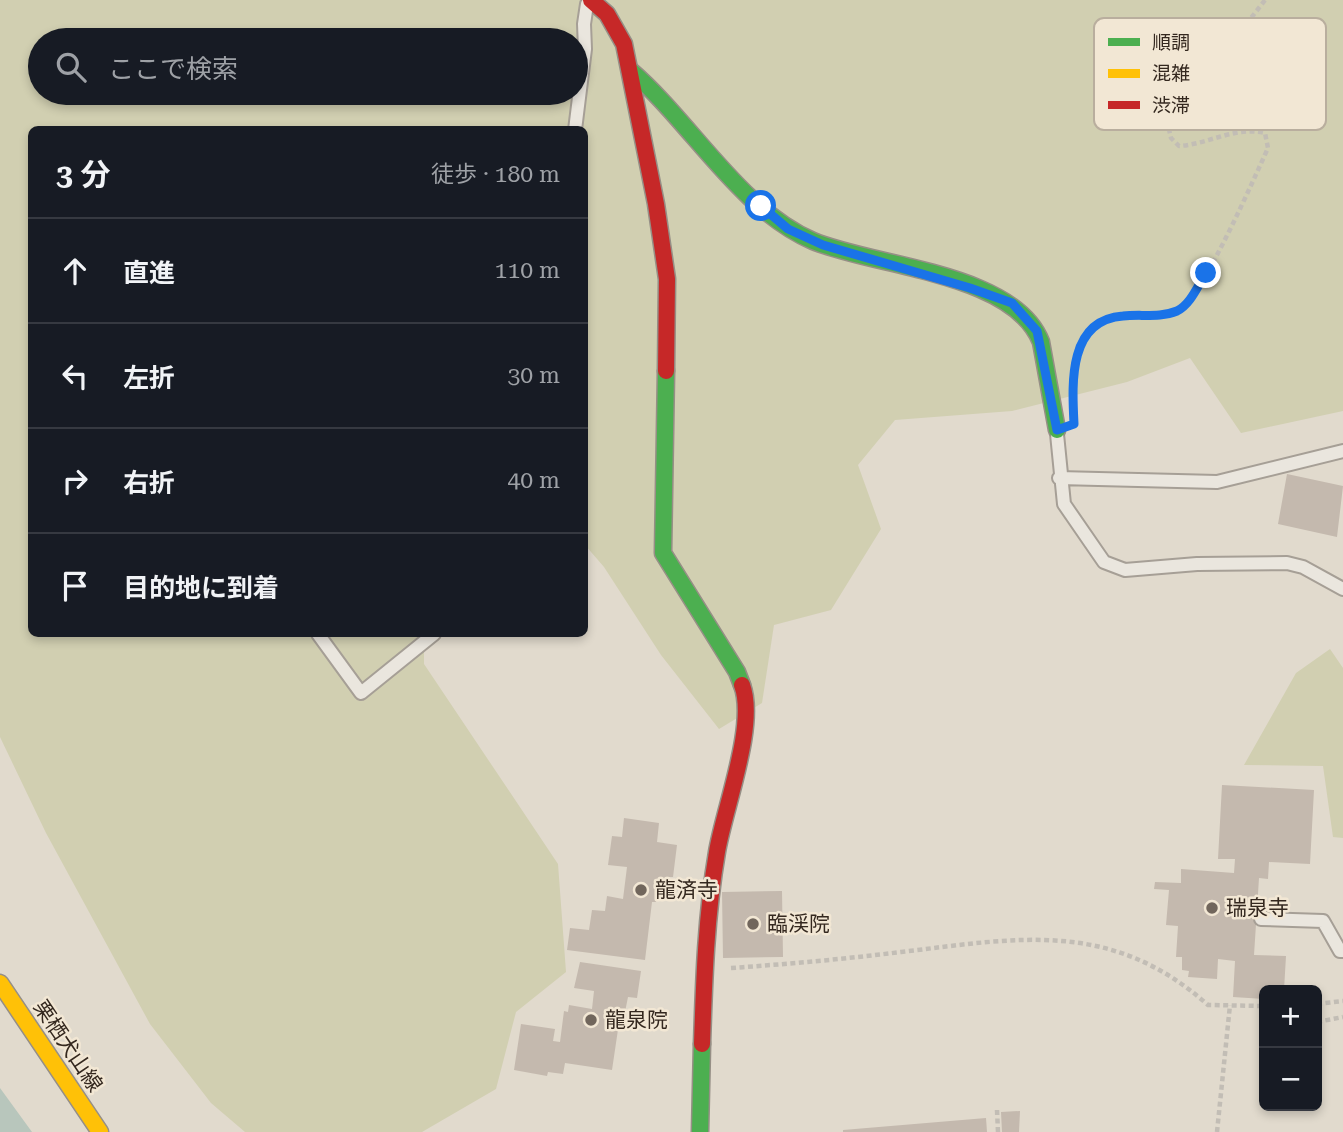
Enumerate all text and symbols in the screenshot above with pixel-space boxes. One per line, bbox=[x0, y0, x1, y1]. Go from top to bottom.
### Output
legend bbox=[1094, 18, 1326, 130]
search box bbox=[28, 28, 588, 105]
text: 順調 bbox=[1152, 31, 1190, 54]
icon: search bbox=[52, 48, 90, 86]
text: ここで検索 bbox=[108, 54, 238, 84]
text: 混雑 bbox=[1152, 62, 1190, 85]
text: 渋滞 bbox=[1152, 94, 1190, 117]
text: 3 分 bbox=[56, 157, 110, 192]
text: 徒歩 · 180 m bbox=[431, 161, 560, 188]
route start bbox=[745, 190, 776, 221]
icon: ahead bbox=[56, 252, 94, 290]
text: 110 m bbox=[495, 257, 560, 284]
route end bbox=[1190, 257, 1221, 288]
text: 直進 bbox=[123, 258, 175, 288]
icon: left bbox=[56, 357, 94, 395]
text: 30 m bbox=[507, 362, 560, 389]
text: 左折 bbox=[123, 363, 175, 393]
icon: right bbox=[56, 462, 94, 500]
text: 40 m bbox=[507, 467, 560, 494]
text: 右折 bbox=[123, 468, 175, 498]
icon: arrive bbox=[56, 567, 94, 605]
text: 目的地に到着 bbox=[123, 573, 279, 603]
place label: 龍済寺 bbox=[655, 878, 718, 902]
marker: 龍済寺 bbox=[633, 882, 649, 898]
place label: 瑞泉寺 bbox=[1226, 896, 1289, 920]
marker: 瑞泉寺 bbox=[1204, 900, 1220, 916]
place label: 臨渓院 bbox=[767, 912, 830, 936]
marker: 臨渓院 bbox=[745, 916, 761, 932]
map controls bbox=[1259, 985, 1322, 1111]
button: + bbox=[1259, 985, 1322, 1048]
street label: 栗栖犬山線 bbox=[29, 996, 107, 1096]
place label: 龍泉院 bbox=[605, 1008, 668, 1032]
marker: 龍泉院 bbox=[583, 1012, 599, 1028]
button: − bbox=[1259, 1048, 1322, 1111]

